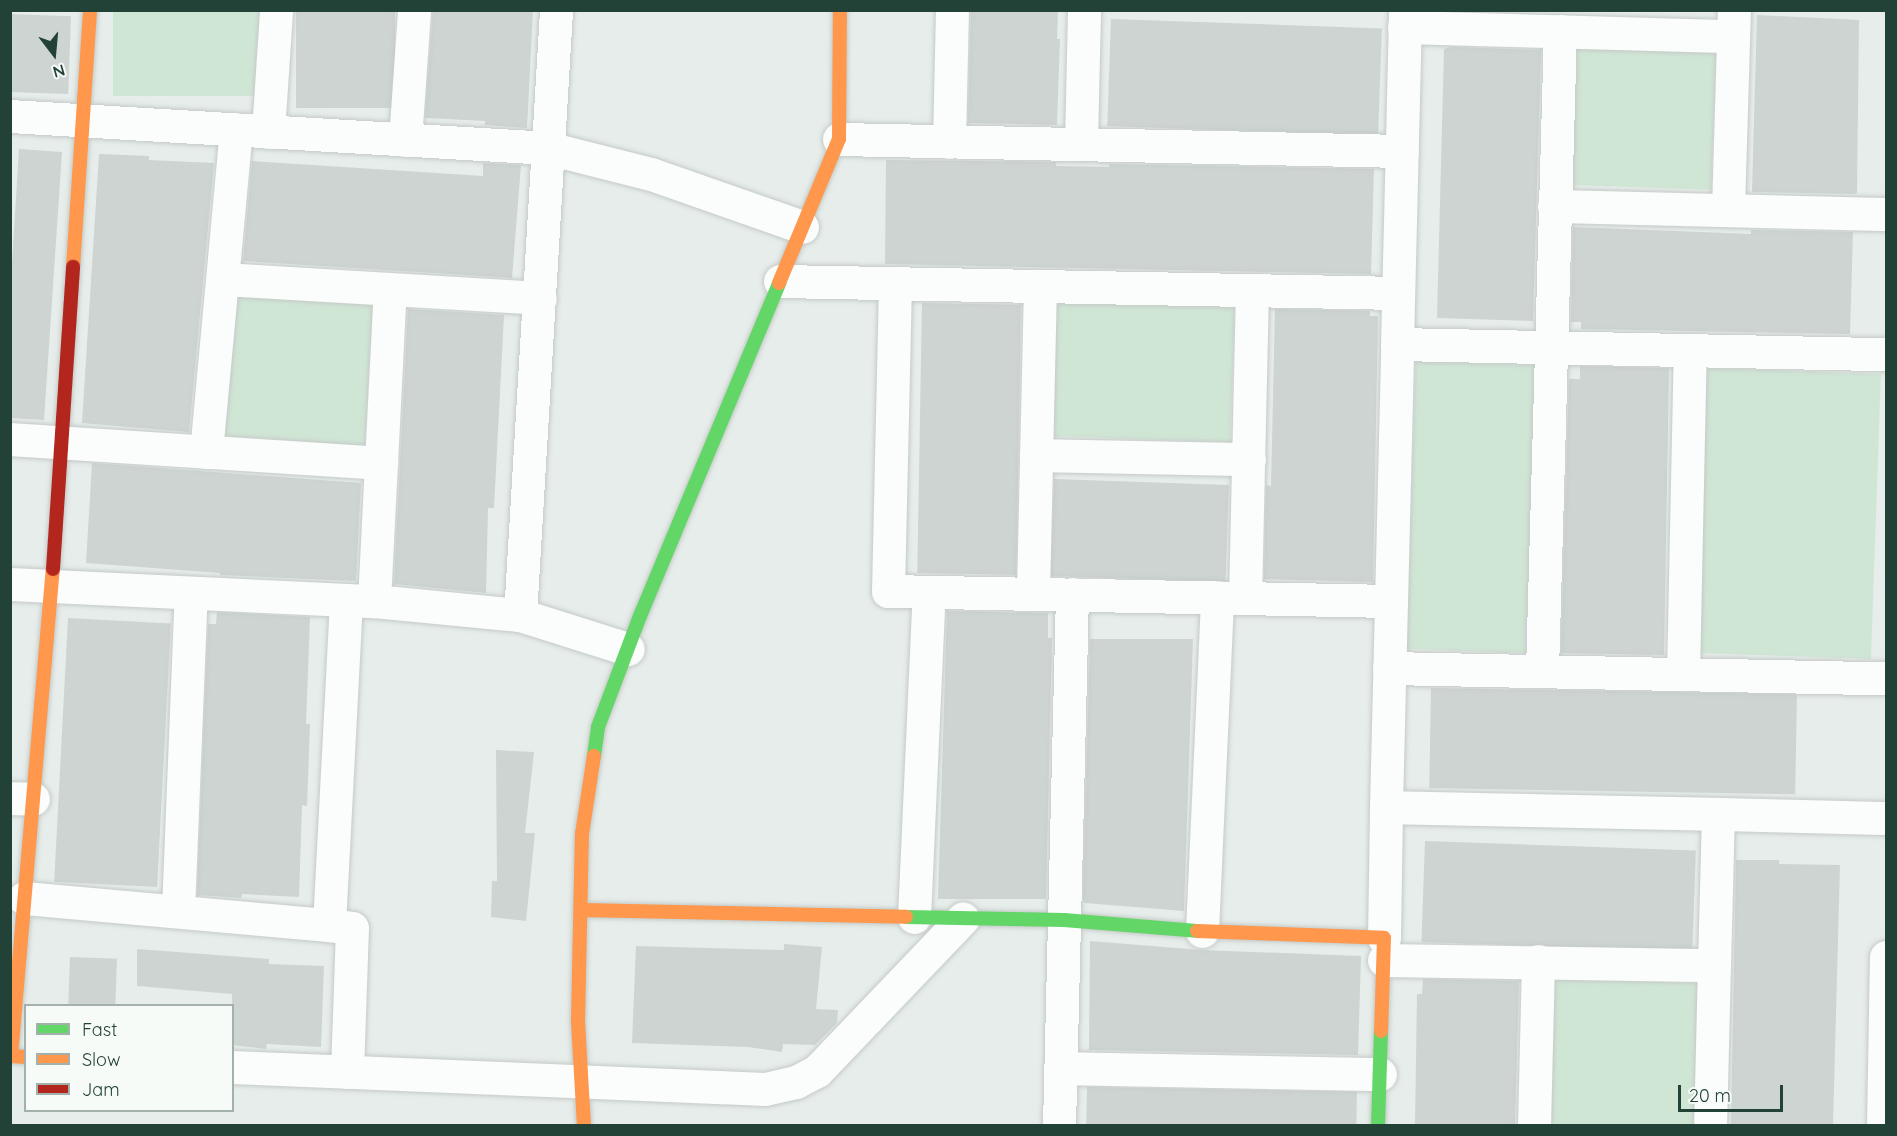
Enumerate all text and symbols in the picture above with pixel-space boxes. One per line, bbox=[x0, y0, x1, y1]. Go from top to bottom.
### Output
north arrow bbox=[24, 24, 84, 84]
text: N bbox=[51, 60, 67, 83]
legend bbox=[24, 1004, 234, 1112]
text: Fast bbox=[82, 1018, 117, 1041]
text: Slow bbox=[82, 1048, 120, 1071]
scale bar bbox=[1681, 1073, 1786, 1111]
text: Jam bbox=[82, 1078, 120, 1101]
text: 20 m bbox=[1689, 1084, 1731, 1107]

